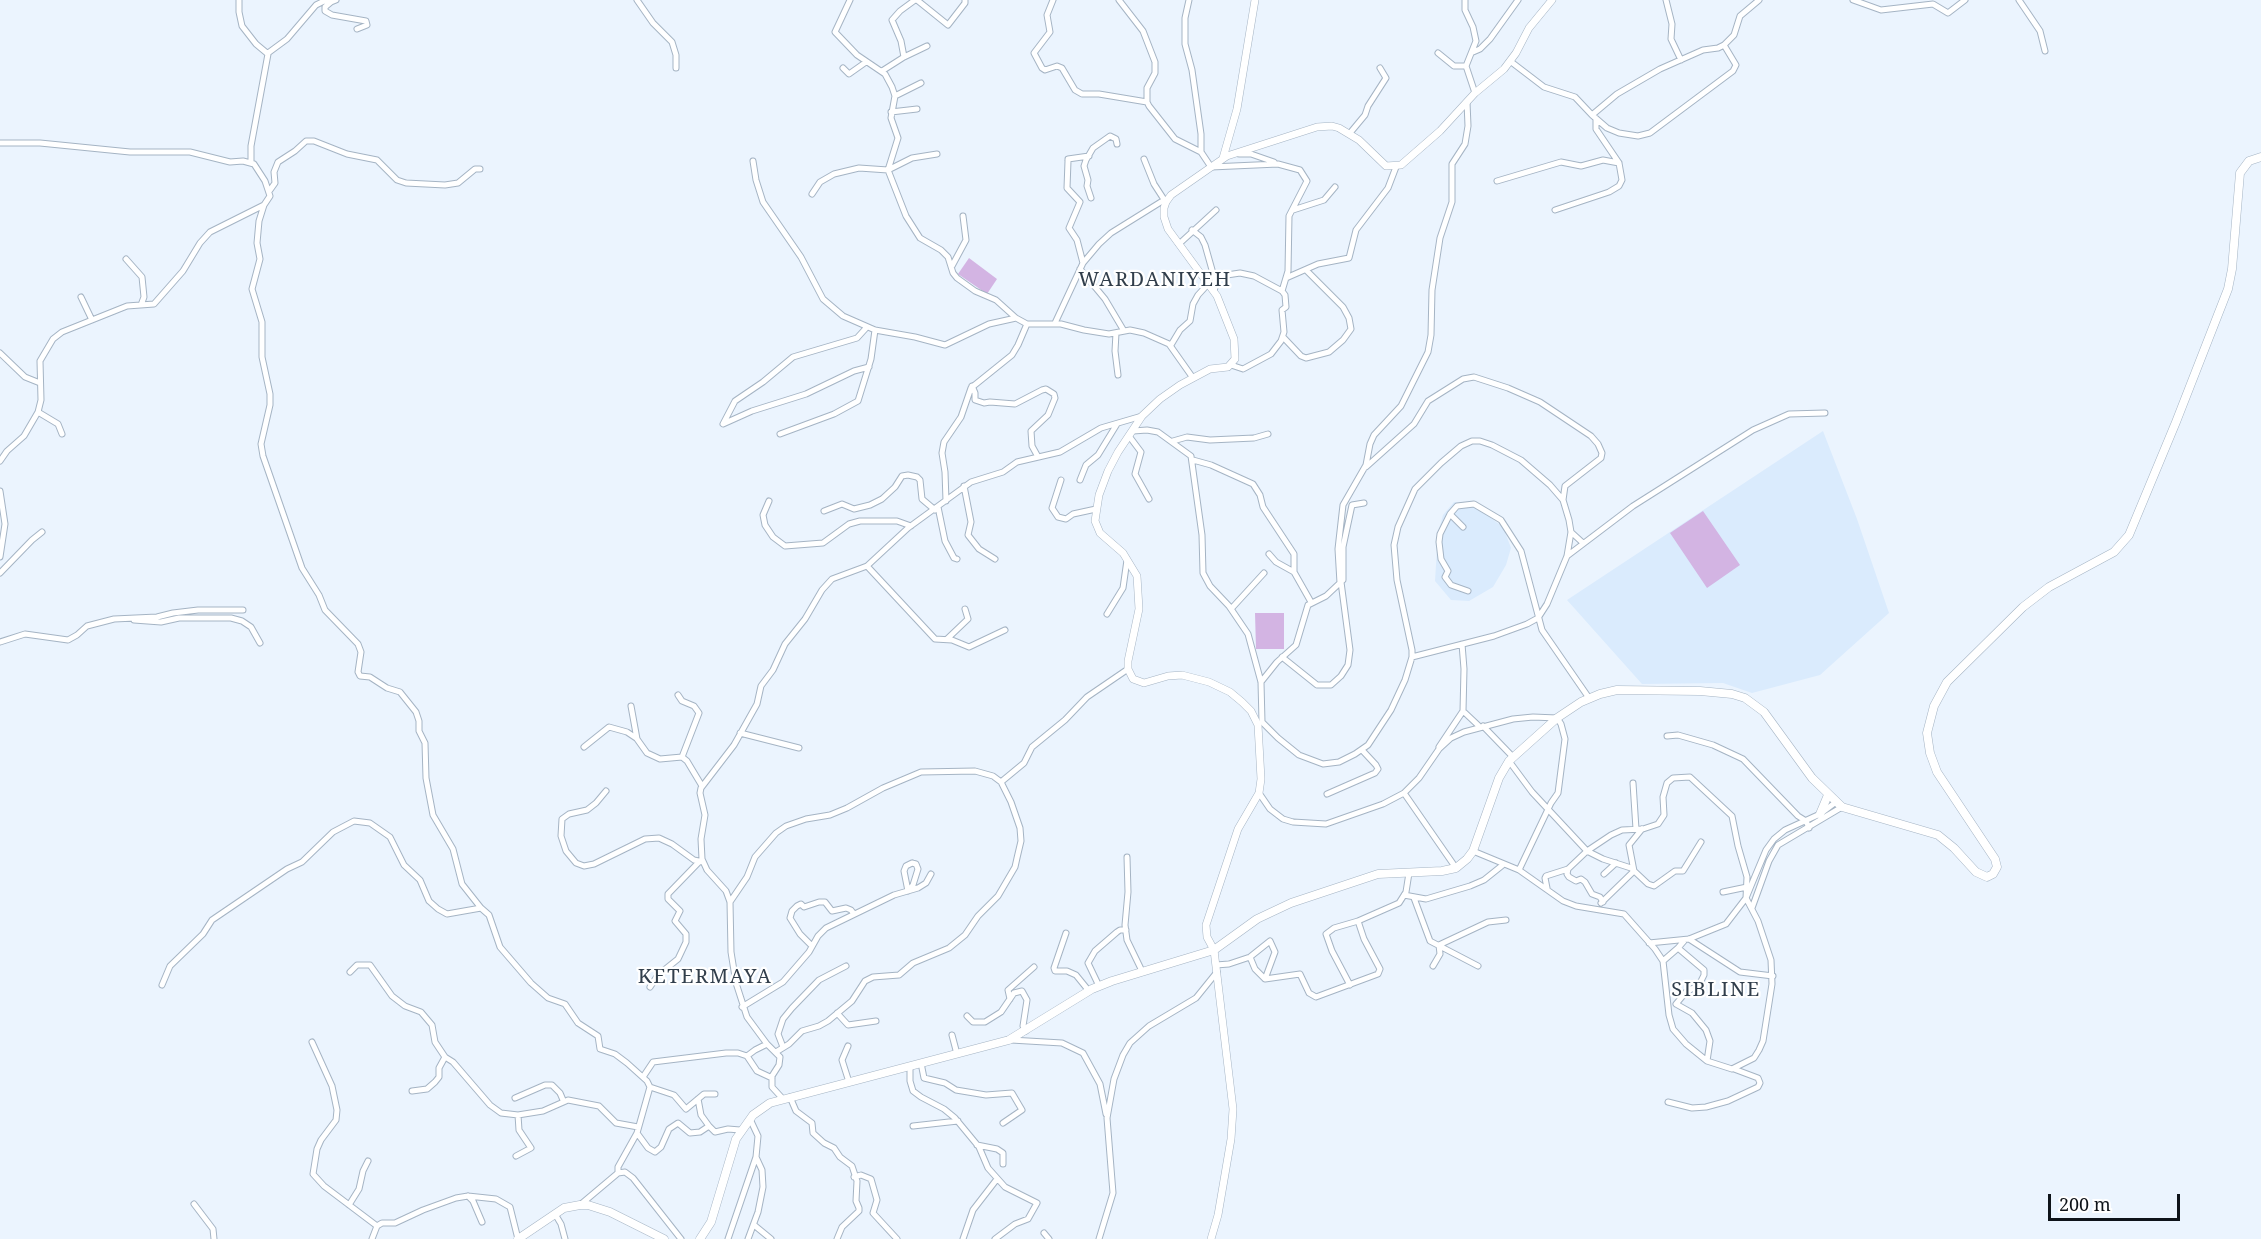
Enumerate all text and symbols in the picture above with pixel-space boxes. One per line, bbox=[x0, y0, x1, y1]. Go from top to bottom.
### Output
district label: WARDANIYEH bbox=[1078, 268, 1232, 292]
district label: KETERMAYA bbox=[638, 965, 772, 989]
district label: SIBLINE bbox=[1671, 978, 1761, 1002]
scale bar bbox=[2051, 1182, 2183, 1220]
text: 200 m bbox=[2059, 1192, 2111, 1216]

